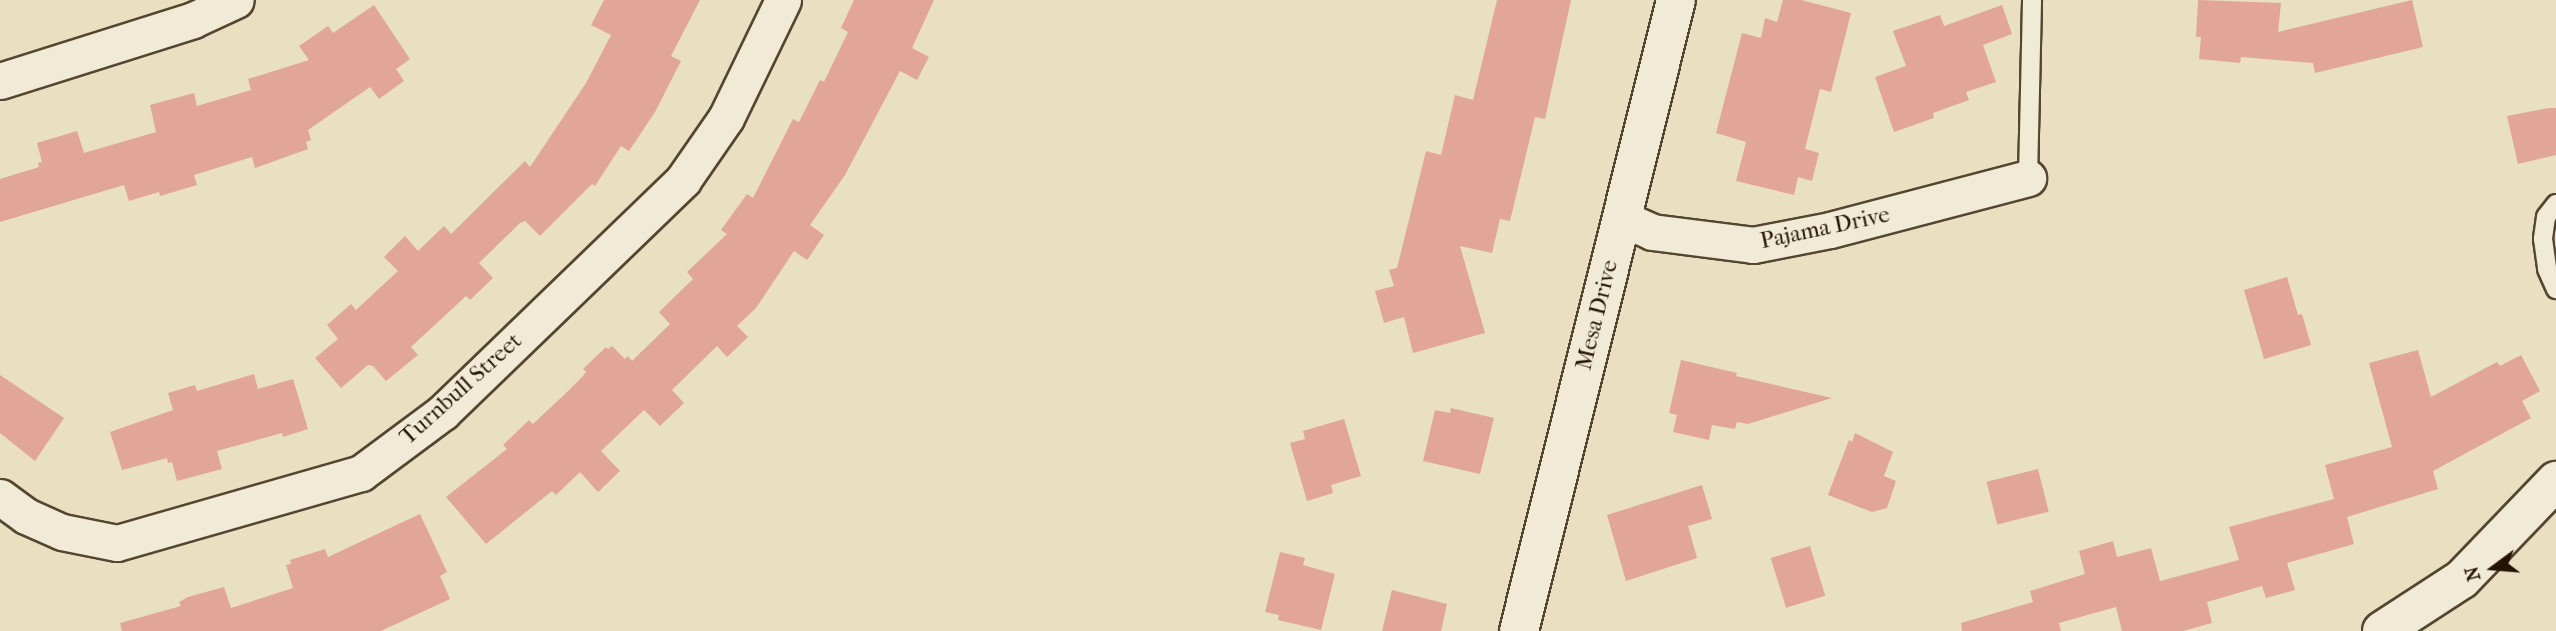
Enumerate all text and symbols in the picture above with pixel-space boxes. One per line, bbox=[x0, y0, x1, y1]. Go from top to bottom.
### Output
street label: Pajama Drive bbox=[1758, 201, 1892, 255]
street label: Mesa Drive bbox=[1570, 257, 1624, 373]
street label: Turnbull Street bbox=[394, 327, 528, 451]
north arrow bbox=[2458, 533, 2528, 603]
text: N bbox=[2460, 564, 2485, 584]

